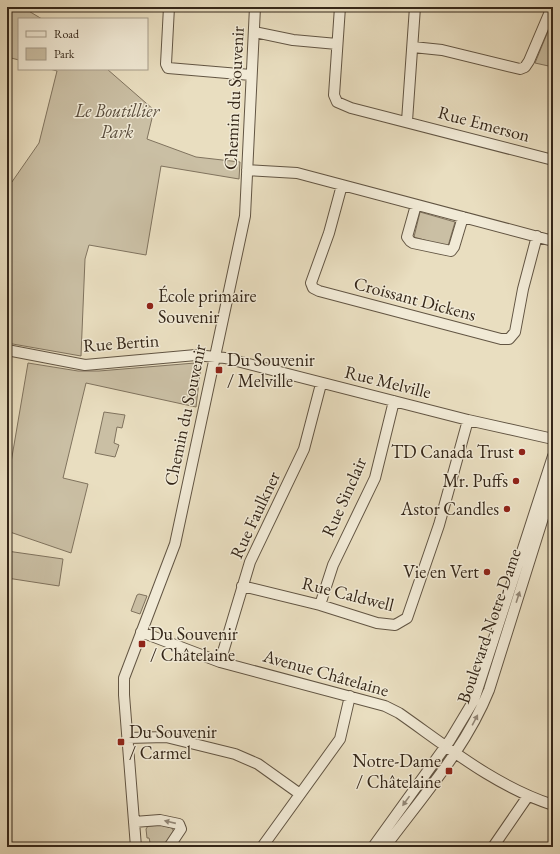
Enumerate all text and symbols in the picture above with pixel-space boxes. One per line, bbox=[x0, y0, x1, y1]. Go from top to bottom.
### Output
legend bbox=[18, 18, 148, 70]
text: Road bbox=[54, 26, 80, 42]
street label: Chemin du Souvenir bbox=[218, 26, 249, 170]
text: Park bbox=[54, 46, 75, 62]
park label: Le Boutillier Park bbox=[74, 99, 160, 143]
street label: Rue Emerson bbox=[436, 100, 533, 147]
street label: Croissant Dickens bbox=[351, 271, 479, 326]
place label: École primaire Souvenir bbox=[158, 284, 257, 328]
marker: École primaire Souvenir bbox=[145, 301, 155, 311]
street label: Rue Bertin bbox=[82, 328, 160, 357]
street label: Chemin du Souvenir bbox=[158, 342, 211, 488]
place label: Du Souvenir / Melville bbox=[227, 348, 315, 392]
street label: Rue Melville bbox=[343, 360, 434, 403]
marker: Du Souvenir / Melville bbox=[214, 365, 224, 375]
place label: TD Canada Trust bbox=[391, 440, 514, 463]
marker: TD Canada Trust bbox=[517, 447, 527, 457]
street label: Rue Sinclair bbox=[316, 454, 371, 540]
street label: Rue Faulkner bbox=[224, 468, 285, 562]
place label: Mr. Puffs bbox=[442, 469, 508, 492]
marker: Mr. Puffs bbox=[511, 476, 521, 486]
place label: Astor Candles bbox=[400, 497, 499, 520]
marker: Astor Candles bbox=[502, 504, 512, 514]
street label: Boulevard Notre-Dame bbox=[451, 545, 526, 706]
place label: Vie en Vert bbox=[403, 560, 479, 583]
marker: Vie en Vert bbox=[482, 567, 492, 577]
street label: Rue Caldwell bbox=[300, 571, 396, 616]
one-way arrow bbox=[515, 591, 521, 603]
place label: Du Souvenir / Châtelaine bbox=[150, 622, 238, 666]
marker: Du Souvenir / Châtelaine bbox=[137, 639, 147, 649]
street label: Avenue Châtelaine bbox=[260, 643, 392, 701]
one-way arrow bbox=[472, 714, 478, 726]
place label: Du Souvenir / Carmel bbox=[129, 720, 217, 764]
marker: Du Souvenir / Carmel bbox=[116, 737, 126, 747]
place label: Notre-Dame / Châtelaine bbox=[352, 749, 441, 793]
marker: Notre-Dame / Châtelaine bbox=[444, 766, 454, 776]
one-way arrow bbox=[402, 796, 410, 806]
one-way arrow bbox=[164, 819, 176, 825]

